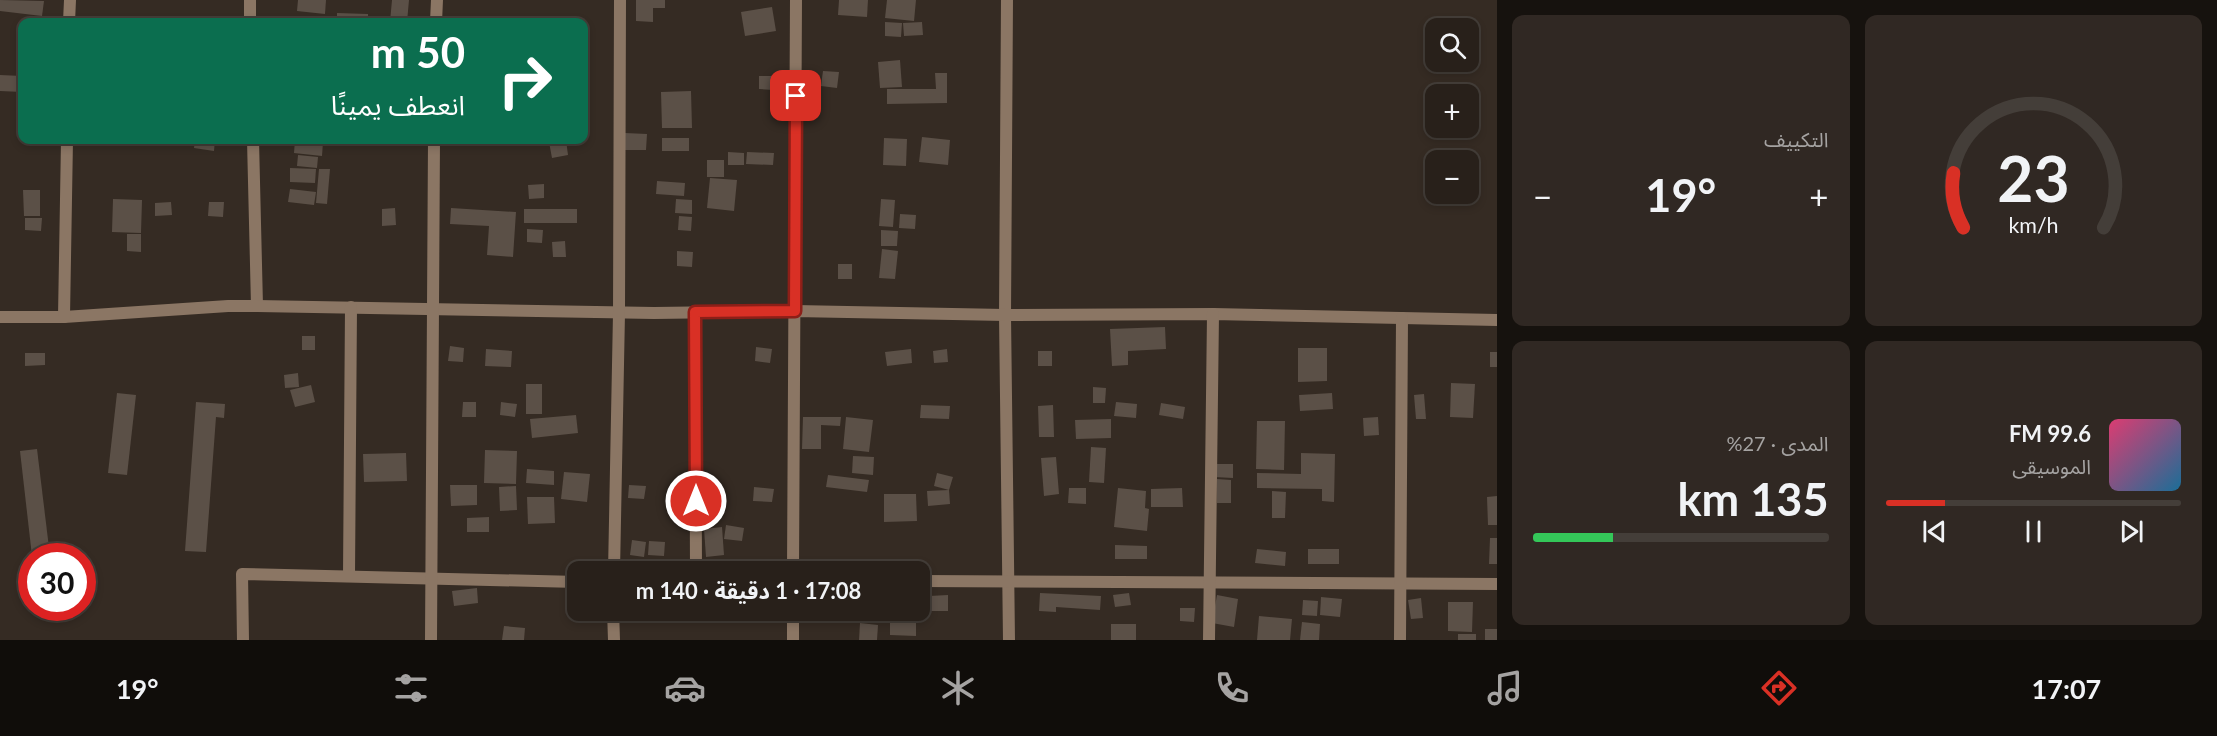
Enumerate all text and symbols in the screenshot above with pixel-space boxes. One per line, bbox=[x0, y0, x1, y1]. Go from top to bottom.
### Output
map controls bbox=[1425, 18, 1479, 204]
button: search bbox=[1425, 18, 1479, 72]
text: 50 m bbox=[371, 27, 465, 77]
icon: right bbox=[486, 42, 564, 120]
pin bbox=[770, 70, 821, 121]
icon: arrive bbox=[779, 79, 812, 112]
button: + bbox=[1425, 84, 1479, 138]
text: انعطف يمينًا bbox=[331, 88, 465, 121]
text: التكييف bbox=[1764, 127, 1829, 151]
text: 23 bbox=[1997, 140, 2069, 215]
button: − bbox=[1425, 150, 1479, 204]
text: 19° bbox=[1645, 168, 1716, 222]
text: − bbox=[1533, 176, 1552, 216]
text: + bbox=[1809, 176, 1829, 216]
text: km/h bbox=[2008, 212, 2058, 238]
text: 99.6 FM bbox=[2009, 420, 2091, 447]
text: المدى · 27% bbox=[1726, 431, 1829, 455]
text: الموسيقى bbox=[2012, 454, 2091, 478]
position arrow bbox=[664, 469, 728, 533]
text: 135 km bbox=[1678, 472, 1829, 526]
icon: previous bbox=[1918, 515, 1951, 548]
icon: pause bbox=[2017, 515, 2050, 548]
icon: next bbox=[2115, 515, 2148, 548]
speed limit sign: 30 bbox=[18, 543, 96, 621]
text: 17:08 · 1 دقيقة · 140 m bbox=[636, 577, 861, 604]
icon: filters bbox=[390, 667, 432, 709]
icon: car bbox=[664, 667, 706, 709]
icon: climate bbox=[937, 667, 979, 709]
icon: phone bbox=[1211, 667, 1253, 709]
icon: music bbox=[1484, 667, 1526, 709]
icon: directions bbox=[1758, 667, 1800, 709]
text: 19° bbox=[116, 672, 158, 705]
text: 17:07 bbox=[2032, 672, 2101, 705]

